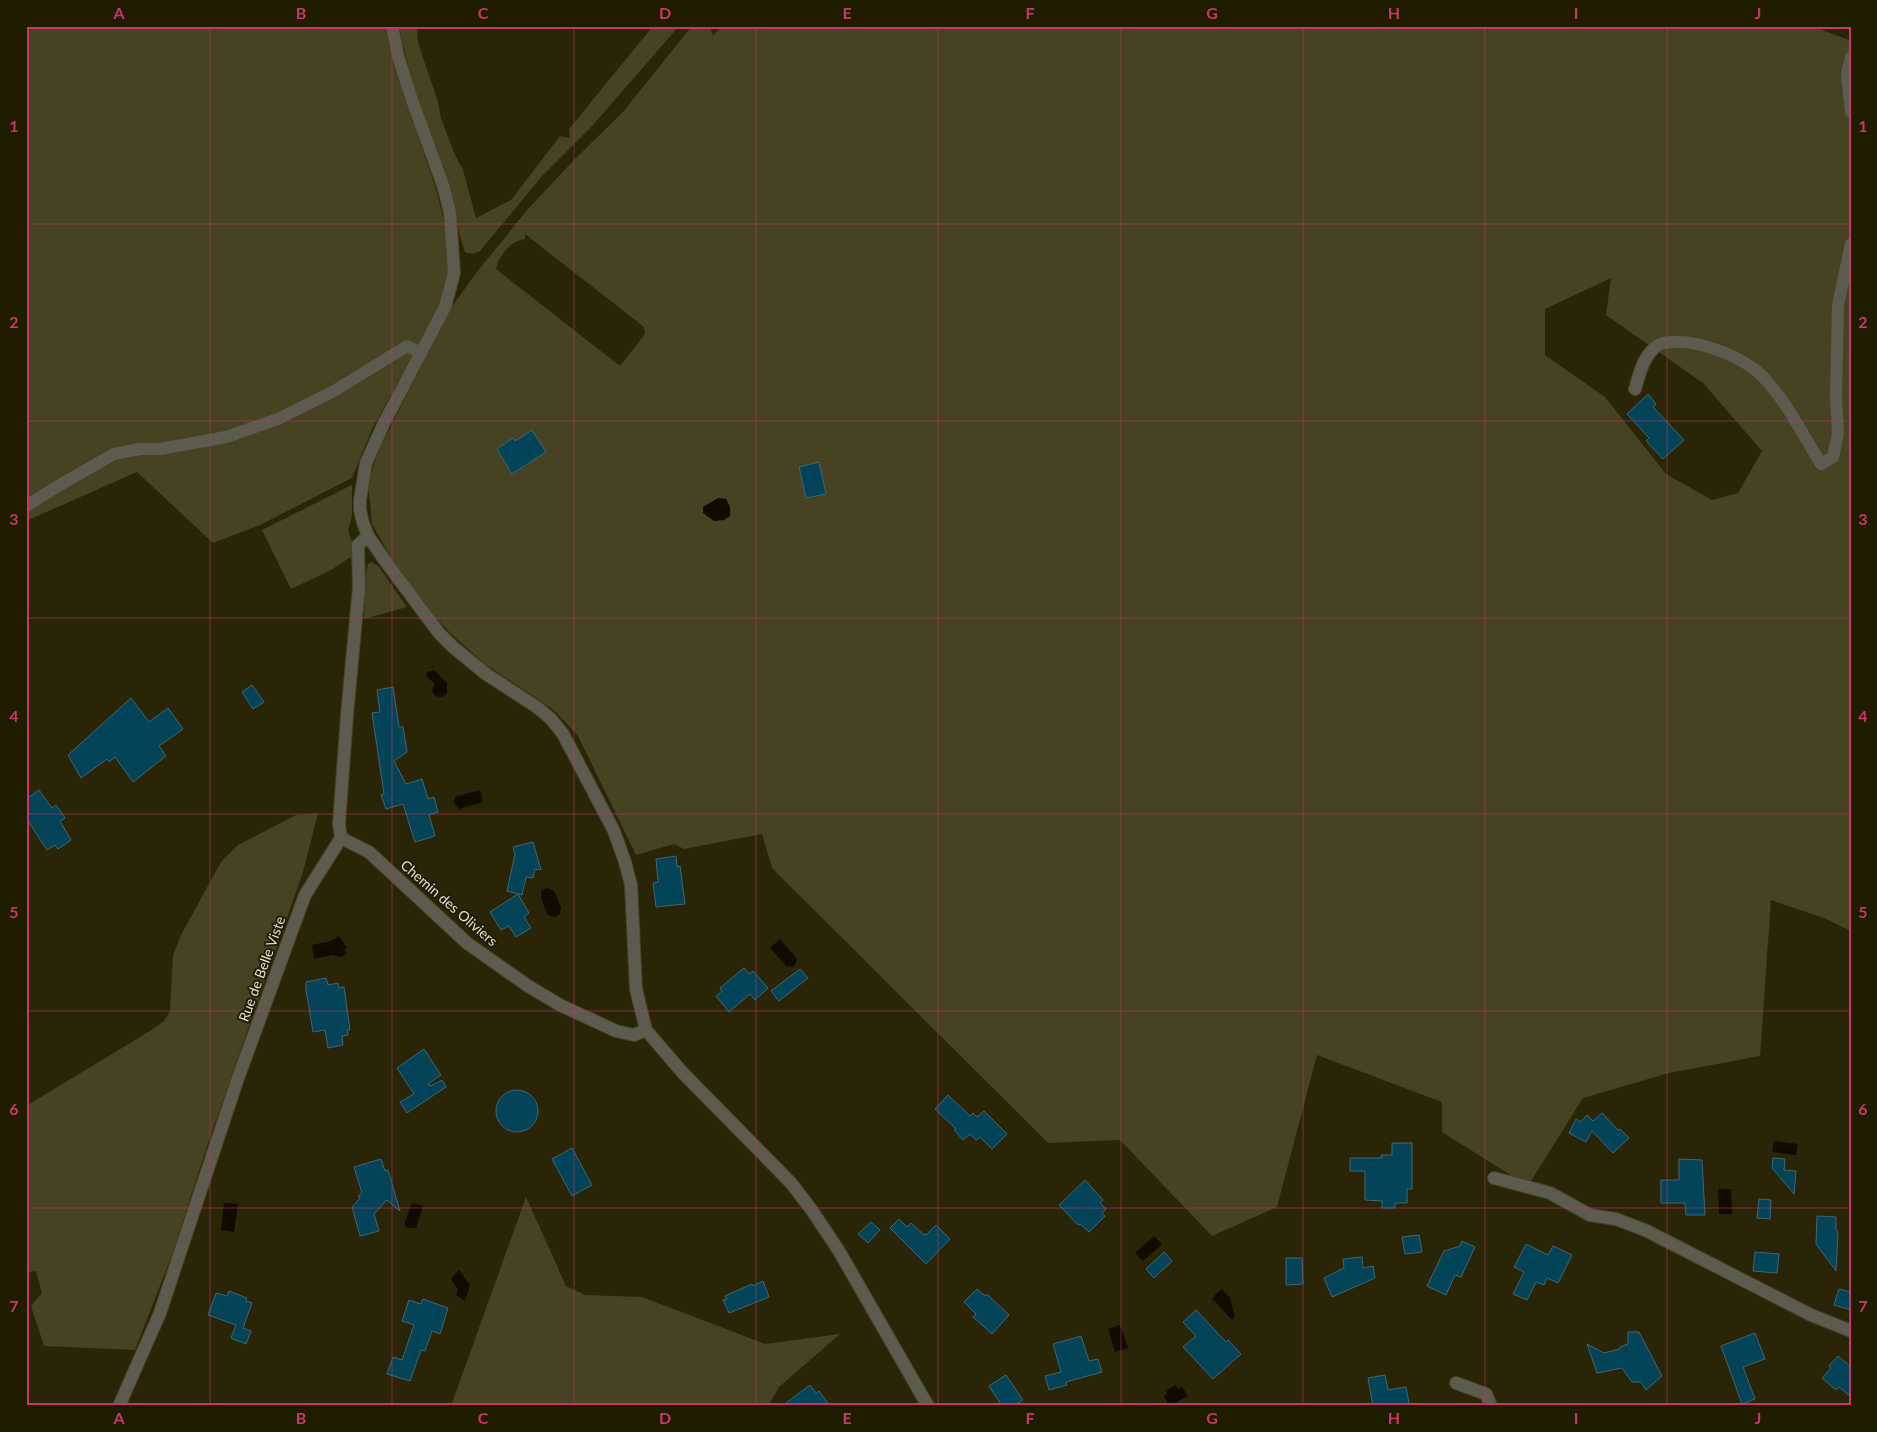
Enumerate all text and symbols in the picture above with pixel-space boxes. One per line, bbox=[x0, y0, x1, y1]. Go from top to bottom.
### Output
text: A bbox=[112, 3, 125, 22]
text: B bbox=[296, 3, 306, 22]
text: C bbox=[478, 3, 489, 22]
text: D bbox=[659, 3, 671, 22]
text: E bbox=[842, 3, 852, 22]
text: F bbox=[1025, 3, 1035, 22]
text: G bbox=[1206, 3, 1218, 22]
text: H bbox=[1388, 3, 1400, 22]
text: I bbox=[1574, 3, 1578, 22]
text: J bbox=[1755, 3, 1761, 22]
text: 1 bbox=[9, 116, 19, 135]
text: 1 bbox=[1858, 116, 1868, 135]
text: 2 bbox=[9, 312, 19, 331]
text: 2 bbox=[1858, 312, 1868, 331]
text: 3 bbox=[9, 509, 19, 528]
text: 3 bbox=[1858, 509, 1868, 528]
text: 4 bbox=[9, 706, 19, 725]
text: 4 bbox=[1858, 706, 1868, 725]
street label: Chemin des Oliviers bbox=[398, 856, 501, 949]
text: 5 bbox=[9, 902, 19, 921]
text: 5 bbox=[1858, 902, 1868, 921]
street label: Rue de Belle Viste bbox=[235, 914, 288, 1024]
text: 6 bbox=[9, 1099, 19, 1118]
text: 6 bbox=[1858, 1099, 1868, 1118]
text: 7 bbox=[9, 1296, 19, 1315]
text: 7 bbox=[1858, 1296, 1868, 1315]
text: A bbox=[112, 1408, 125, 1427]
text: B bbox=[296, 1408, 306, 1427]
text: C bbox=[478, 1408, 489, 1427]
text: D bbox=[659, 1408, 671, 1427]
text: E bbox=[842, 1408, 852, 1427]
text: F bbox=[1025, 1408, 1035, 1427]
text: G bbox=[1206, 1408, 1218, 1427]
text: H bbox=[1388, 1408, 1400, 1427]
text: I bbox=[1574, 1408, 1578, 1427]
text: J bbox=[1755, 1408, 1761, 1427]

